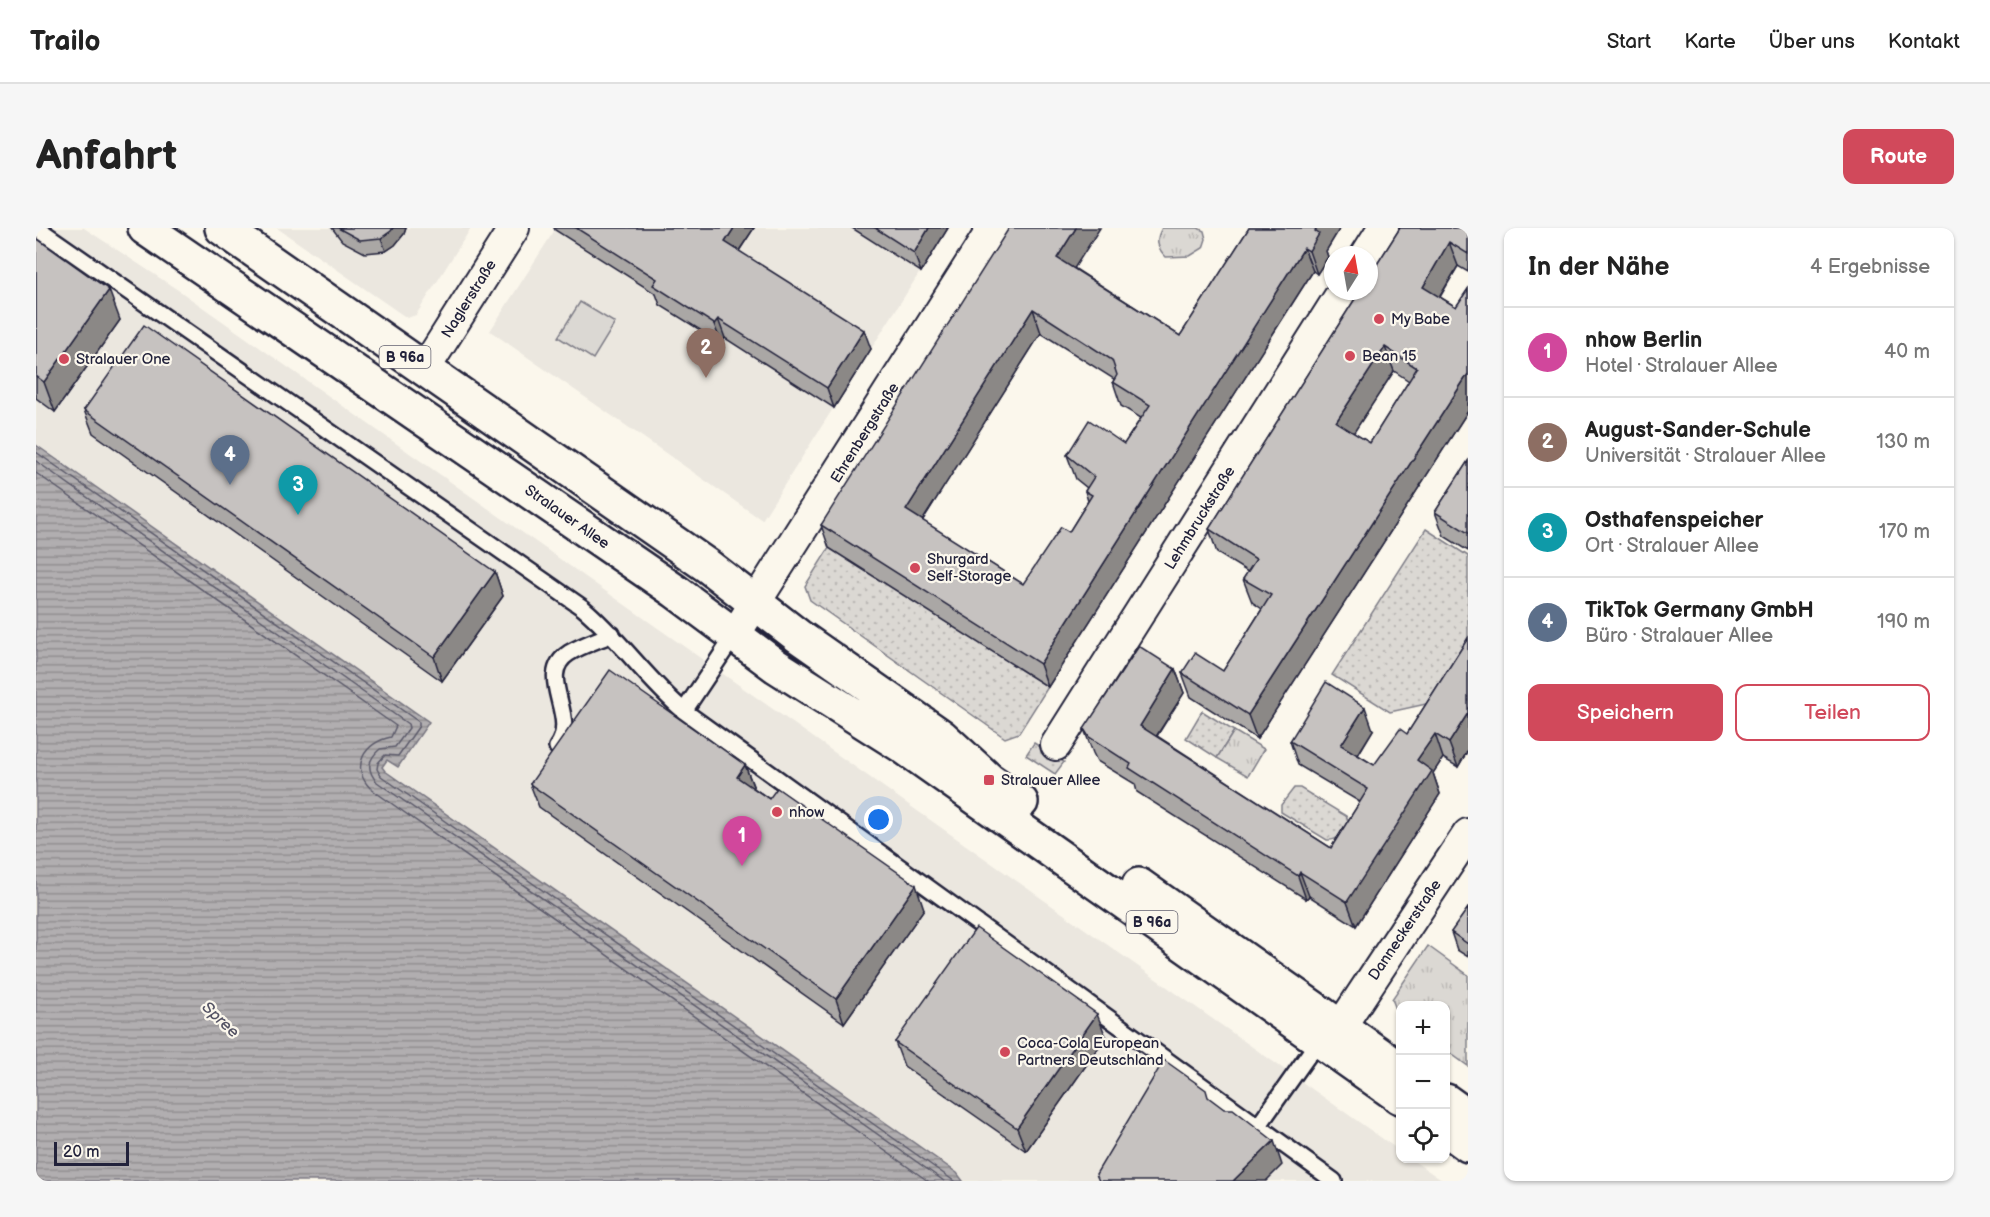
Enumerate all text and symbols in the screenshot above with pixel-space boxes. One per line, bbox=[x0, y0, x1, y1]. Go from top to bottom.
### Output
text: Trailo bbox=[30, 25, 101, 58]
text: Start bbox=[1607, 29, 1651, 54]
text: Karte bbox=[1684, 29, 1736, 54]
text: Über uns bbox=[1769, 29, 1855, 54]
text: Kontakt bbox=[1888, 29, 1960, 54]
button: Route bbox=[1843, 129, 1954, 184]
text: Anfahrt bbox=[36, 131, 177, 182]
north arrow bbox=[1324, 246, 1378, 300]
text: In der Nähe bbox=[1528, 252, 1670, 283]
text: 4 Ergebnisse bbox=[1810, 255, 1930, 279]
street label: Naglerstraße bbox=[437, 256, 501, 342]
place label: My Babe bbox=[1391, 310, 1450, 329]
marker: My Babe bbox=[1372, 312, 1386, 326]
text: nhow Berlin bbox=[1585, 327, 1702, 354]
pin: 2 bbox=[686, 328, 726, 378]
text: 1 bbox=[1543, 340, 1552, 364]
text: 40 m bbox=[1884, 340, 1930, 364]
road number: B 96a bbox=[380, 346, 430, 368]
place label: Bean 15 bbox=[1362, 347, 1417, 366]
marker: Bean 15 bbox=[1343, 349, 1357, 363]
place label: Stralauer One bbox=[76, 350, 171, 369]
marker: Stralauer One bbox=[57, 352, 71, 366]
text: Hotel · Stralauer Allee bbox=[1585, 354, 1778, 378]
street label: Ehrenbergstraße bbox=[827, 379, 904, 487]
text: August-Sander-Schule bbox=[1585, 417, 1811, 444]
text: 2 bbox=[1542, 430, 1553, 454]
text: 130 m bbox=[1876, 430, 1930, 454]
pin: 4 bbox=[210, 436, 250, 485]
text: Universität · Stralauer Allee bbox=[1585, 444, 1826, 468]
street label: Lehmbruckstraße bbox=[1161, 463, 1239, 573]
pin: 3 bbox=[278, 466, 318, 515]
street label: Stralauer Allee bbox=[521, 481, 613, 553]
text: Osthafenspeicher bbox=[1585, 507, 1763, 534]
text: 3 bbox=[1542, 520, 1553, 544]
text: 170 m bbox=[1879, 520, 1930, 544]
text: Ort · Stralauer Allee bbox=[1585, 534, 1759, 558]
place label: Shurgard Self-Storage bbox=[927, 550, 1011, 586]
marker: Shurgard Self-Storage bbox=[908, 561, 922, 575]
text: TikTok Germany GmbH bbox=[1585, 597, 1814, 624]
text: 4 bbox=[1542, 610, 1553, 634]
text: 190 m bbox=[1877, 610, 1930, 634]
text: Büro · Stralauer Allee bbox=[1585, 624, 1773, 648]
button: Speichern bbox=[1528, 684, 1723, 741]
button: Teilen bbox=[1735, 684, 1930, 741]
place label: Stralauer Allee bbox=[1001, 771, 1100, 790]
marker: Stralauer Allee bbox=[982, 773, 996, 787]
place label: nhow bbox=[789, 803, 824, 822]
marker: nhow bbox=[770, 805, 784, 819]
your location bbox=[864, 805, 893, 834]
pin: 1 bbox=[722, 816, 762, 866]
street label: Danneckerstraße bbox=[1364, 876, 1446, 984]
road number: B 96a bbox=[1126, 911, 1178, 933]
water label: Spree bbox=[197, 998, 243, 1042]
map controls bbox=[1396, 1001, 1450, 1163]
button: + bbox=[1396, 1001, 1450, 1055]
place label: Coca-Cola European Partners Deutschland bbox=[1017, 1034, 1164, 1070]
marker: Coca-Cola European Partners Deutschland bbox=[998, 1045, 1012, 1059]
button: − bbox=[1396, 1055, 1450, 1109]
button: locate bbox=[1396, 1109, 1450, 1163]
scale bar bbox=[54, 1139, 129, 1166]
text: 20 m bbox=[63, 1143, 99, 1162]

